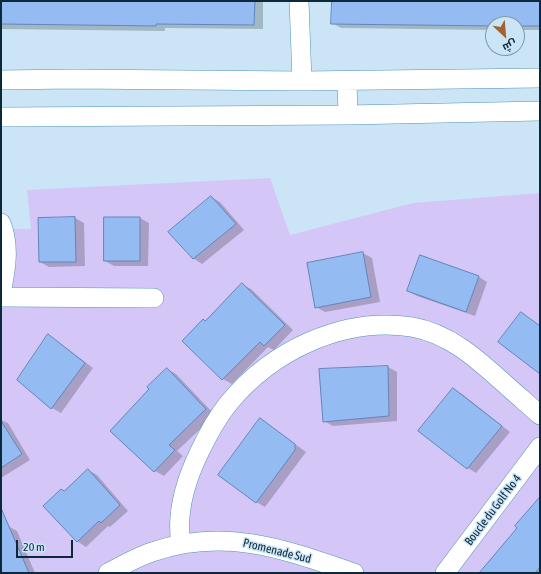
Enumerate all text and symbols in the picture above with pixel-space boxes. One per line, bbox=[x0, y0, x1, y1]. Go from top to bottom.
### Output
north arrow bbox=[485, 16, 525, 56]
text: ش bbox=[501, 37, 519, 54]
street label: Boucle du Golf No 4 bbox=[462, 472, 524, 548]
scale bar bbox=[18, 532, 75, 558]
street label: Promenade Sud bbox=[241, 536, 313, 566]
text: 20 m bbox=[23, 540, 45, 554]

